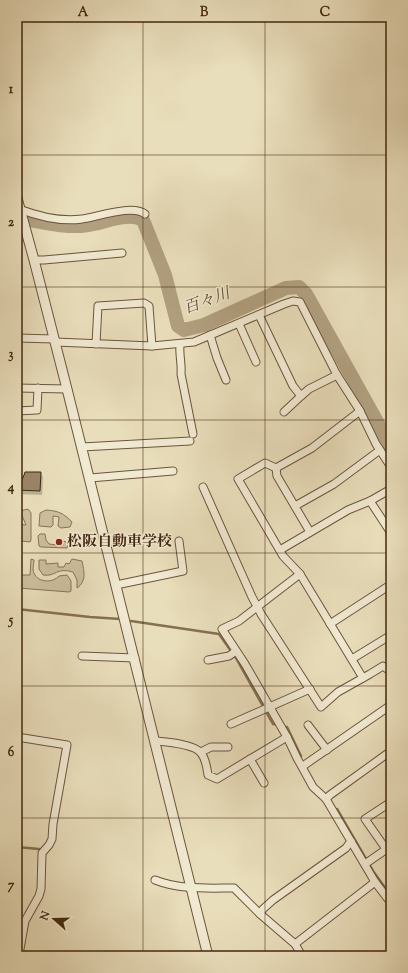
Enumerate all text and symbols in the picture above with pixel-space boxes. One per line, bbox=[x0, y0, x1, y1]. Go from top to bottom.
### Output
text: A bbox=[78, 4, 89, 22]
text: B bbox=[200, 4, 209, 22]
text: C bbox=[320, 4, 330, 22]
text: 1 bbox=[9, 81, 14, 99]
text: 2 bbox=[8, 214, 15, 232]
water label: 百々川 bbox=[181, 282, 235, 321]
text: 3 bbox=[8, 346, 14, 364]
text: 4 bbox=[7, 479, 15, 497]
place label: 松阪自動車学校 bbox=[67, 532, 172, 553]
marker: 松阪自動車学校 bbox=[54, 537, 64, 547]
text: 5 bbox=[8, 612, 14, 630]
text: 6 bbox=[8, 744, 15, 762]
text: 7 bbox=[8, 877, 15, 895]
north arrow bbox=[34, 899, 74, 939]
text: N bbox=[36, 909, 55, 924]

